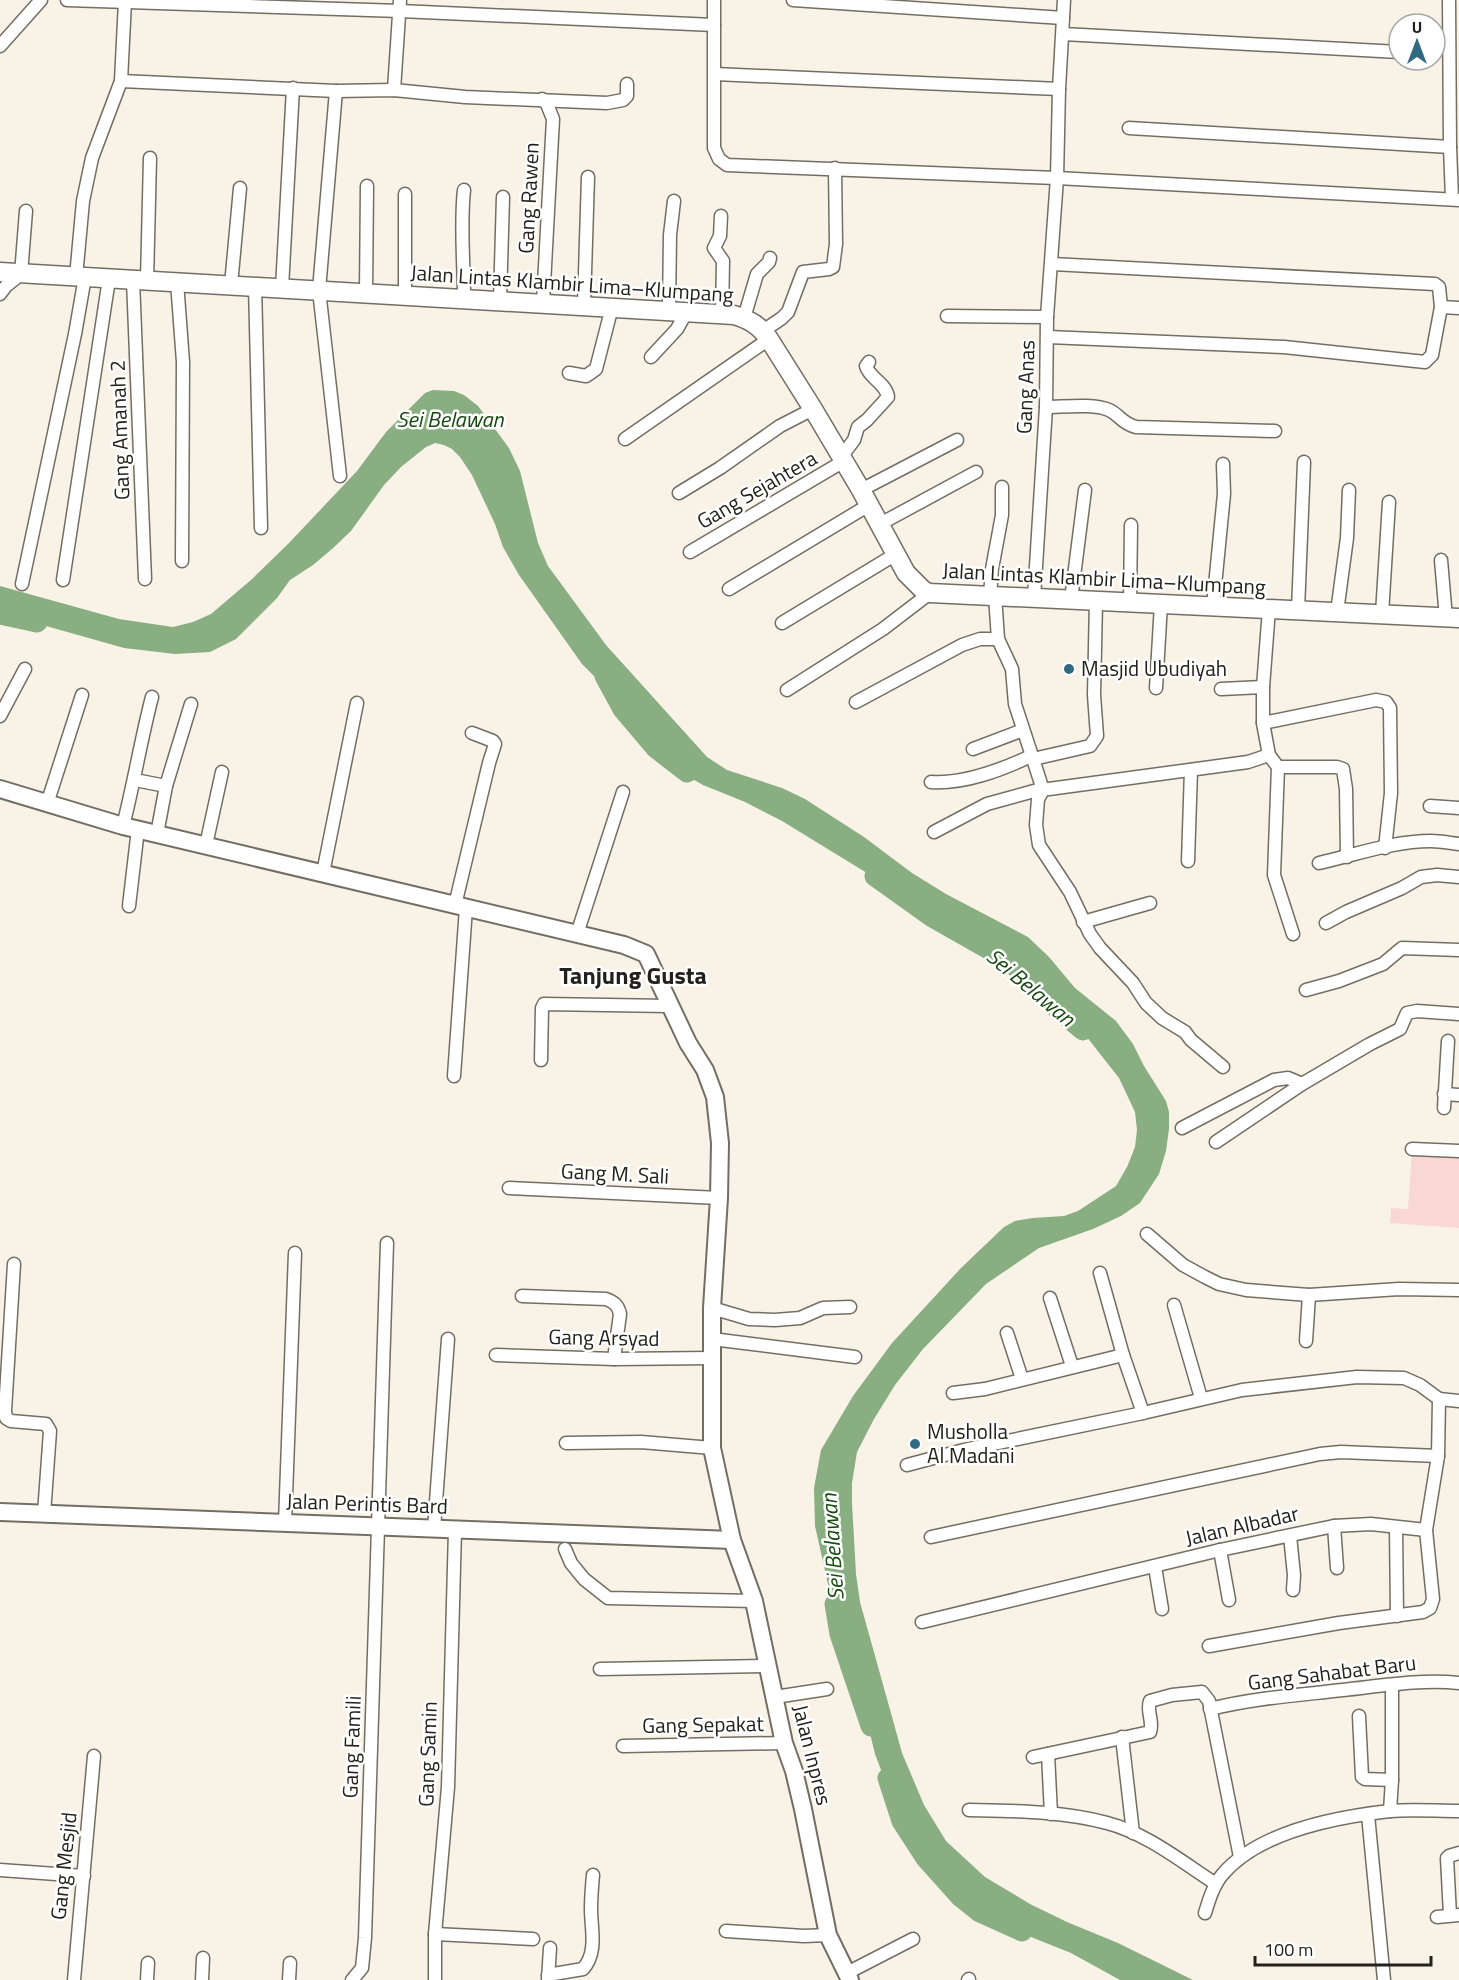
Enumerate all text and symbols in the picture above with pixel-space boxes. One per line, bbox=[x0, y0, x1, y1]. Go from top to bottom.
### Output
north arrow bbox=[1387, 12, 1447, 72]
text: U bbox=[1412, 15, 1422, 39]
street label: Gang Rawen bbox=[509, 141, 547, 254]
street label: Jalan Lintas Klambir Lima–Klumpang bbox=[410, 256, 735, 310]
street label: Gang Anas bbox=[1007, 339, 1043, 435]
street label: Gang Amanah 2 bbox=[101, 359, 137, 501]
water label: Sei Belawan bbox=[397, 402, 505, 436]
street label: Gang Sejahtera bbox=[690, 441, 823, 537]
street label: Jalan Lintas Klambir Lima–Klumpang bbox=[942, 554, 1267, 602]
place label: Masjid Ubudiyah bbox=[1081, 652, 1227, 684]
marker: Masjid Ubudiyah bbox=[1062, 662, 1076, 676]
water label: Sei Belawan bbox=[979, 940, 1084, 1035]
district label: Tanjung Gusta bbox=[559, 957, 707, 993]
street label: Gang M. Sali bbox=[560, 1154, 670, 1192]
street label: Gang Arsyad bbox=[548, 1320, 660, 1354]
place label: Musholla Al Madani bbox=[927, 1415, 1015, 1471]
marker: Musholla Al Madani bbox=[908, 1437, 922, 1451]
street label: Jalan Perintis Bard bbox=[286, 1484, 448, 1522]
water label: Sei Belawan bbox=[811, 1491, 853, 1602]
street label: Jalan Albadar bbox=[1182, 1496, 1302, 1554]
street label: Gang Sahabat Baru bbox=[1246, 1646, 1418, 1698]
street label: Gang Famili bbox=[333, 1695, 369, 1799]
street label: Gang Samin bbox=[409, 1701, 445, 1807]
street label: Jalan Inpres bbox=[785, 1701, 841, 1809]
street label: Gang Sepakat bbox=[642, 1707, 765, 1741]
street label: Gang Mesjid bbox=[41, 1810, 85, 1921]
scale bar bbox=[1255, 1929, 1430, 1967]
text: 100 m bbox=[1264, 1936, 1313, 1963]

